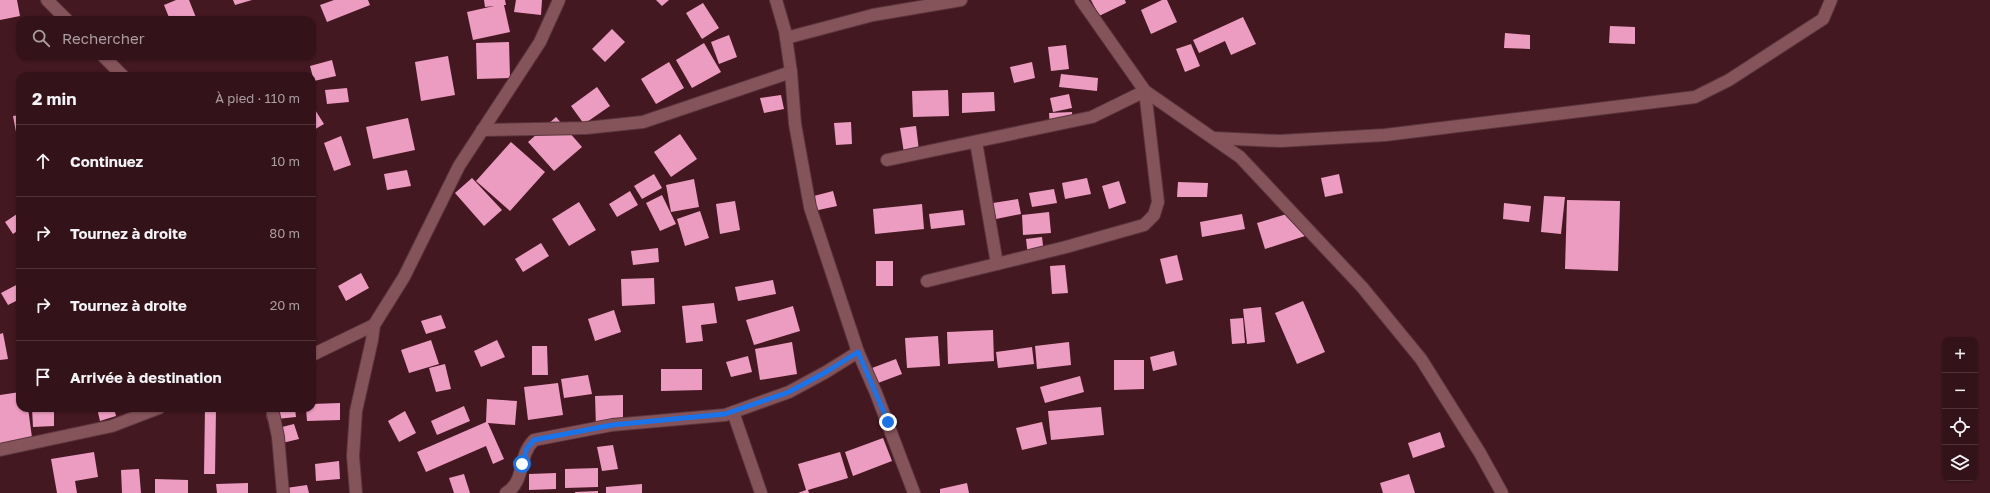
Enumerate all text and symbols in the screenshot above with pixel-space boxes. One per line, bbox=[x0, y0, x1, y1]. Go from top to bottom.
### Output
search box bbox=[16, 16, 316, 60]
icon: search bbox=[30, 27, 52, 49]
text: Rechercher bbox=[62, 29, 145, 47]
text: 2 min bbox=[32, 88, 76, 109]
text: À pied · 110 m bbox=[215, 90, 300, 106]
icon: ahead bbox=[32, 150, 54, 172]
text: Continuez bbox=[70, 152, 143, 170]
text: 10 m bbox=[271, 153, 300, 169]
icon: right bbox=[32, 222, 54, 244]
text: Tournez à droite bbox=[70, 224, 187, 242]
text: 80 m bbox=[269, 225, 300, 241]
icon: right bbox=[32, 294, 54, 316]
text: Tournez à droite bbox=[70, 296, 187, 314]
text: 20 m bbox=[270, 297, 300, 313]
map controls bbox=[1942, 337, 1978, 481]
button: + bbox=[1942, 337, 1978, 373]
icon: arrive bbox=[32, 366, 54, 388]
text: Arrivée à destination bbox=[70, 368, 222, 386]
button: − bbox=[1942, 373, 1978, 409]
button: locate bbox=[1942, 409, 1978, 445]
route end bbox=[879, 413, 897, 431]
button: layers bbox=[1942, 445, 1978, 481]
route start bbox=[513, 455, 531, 473]

